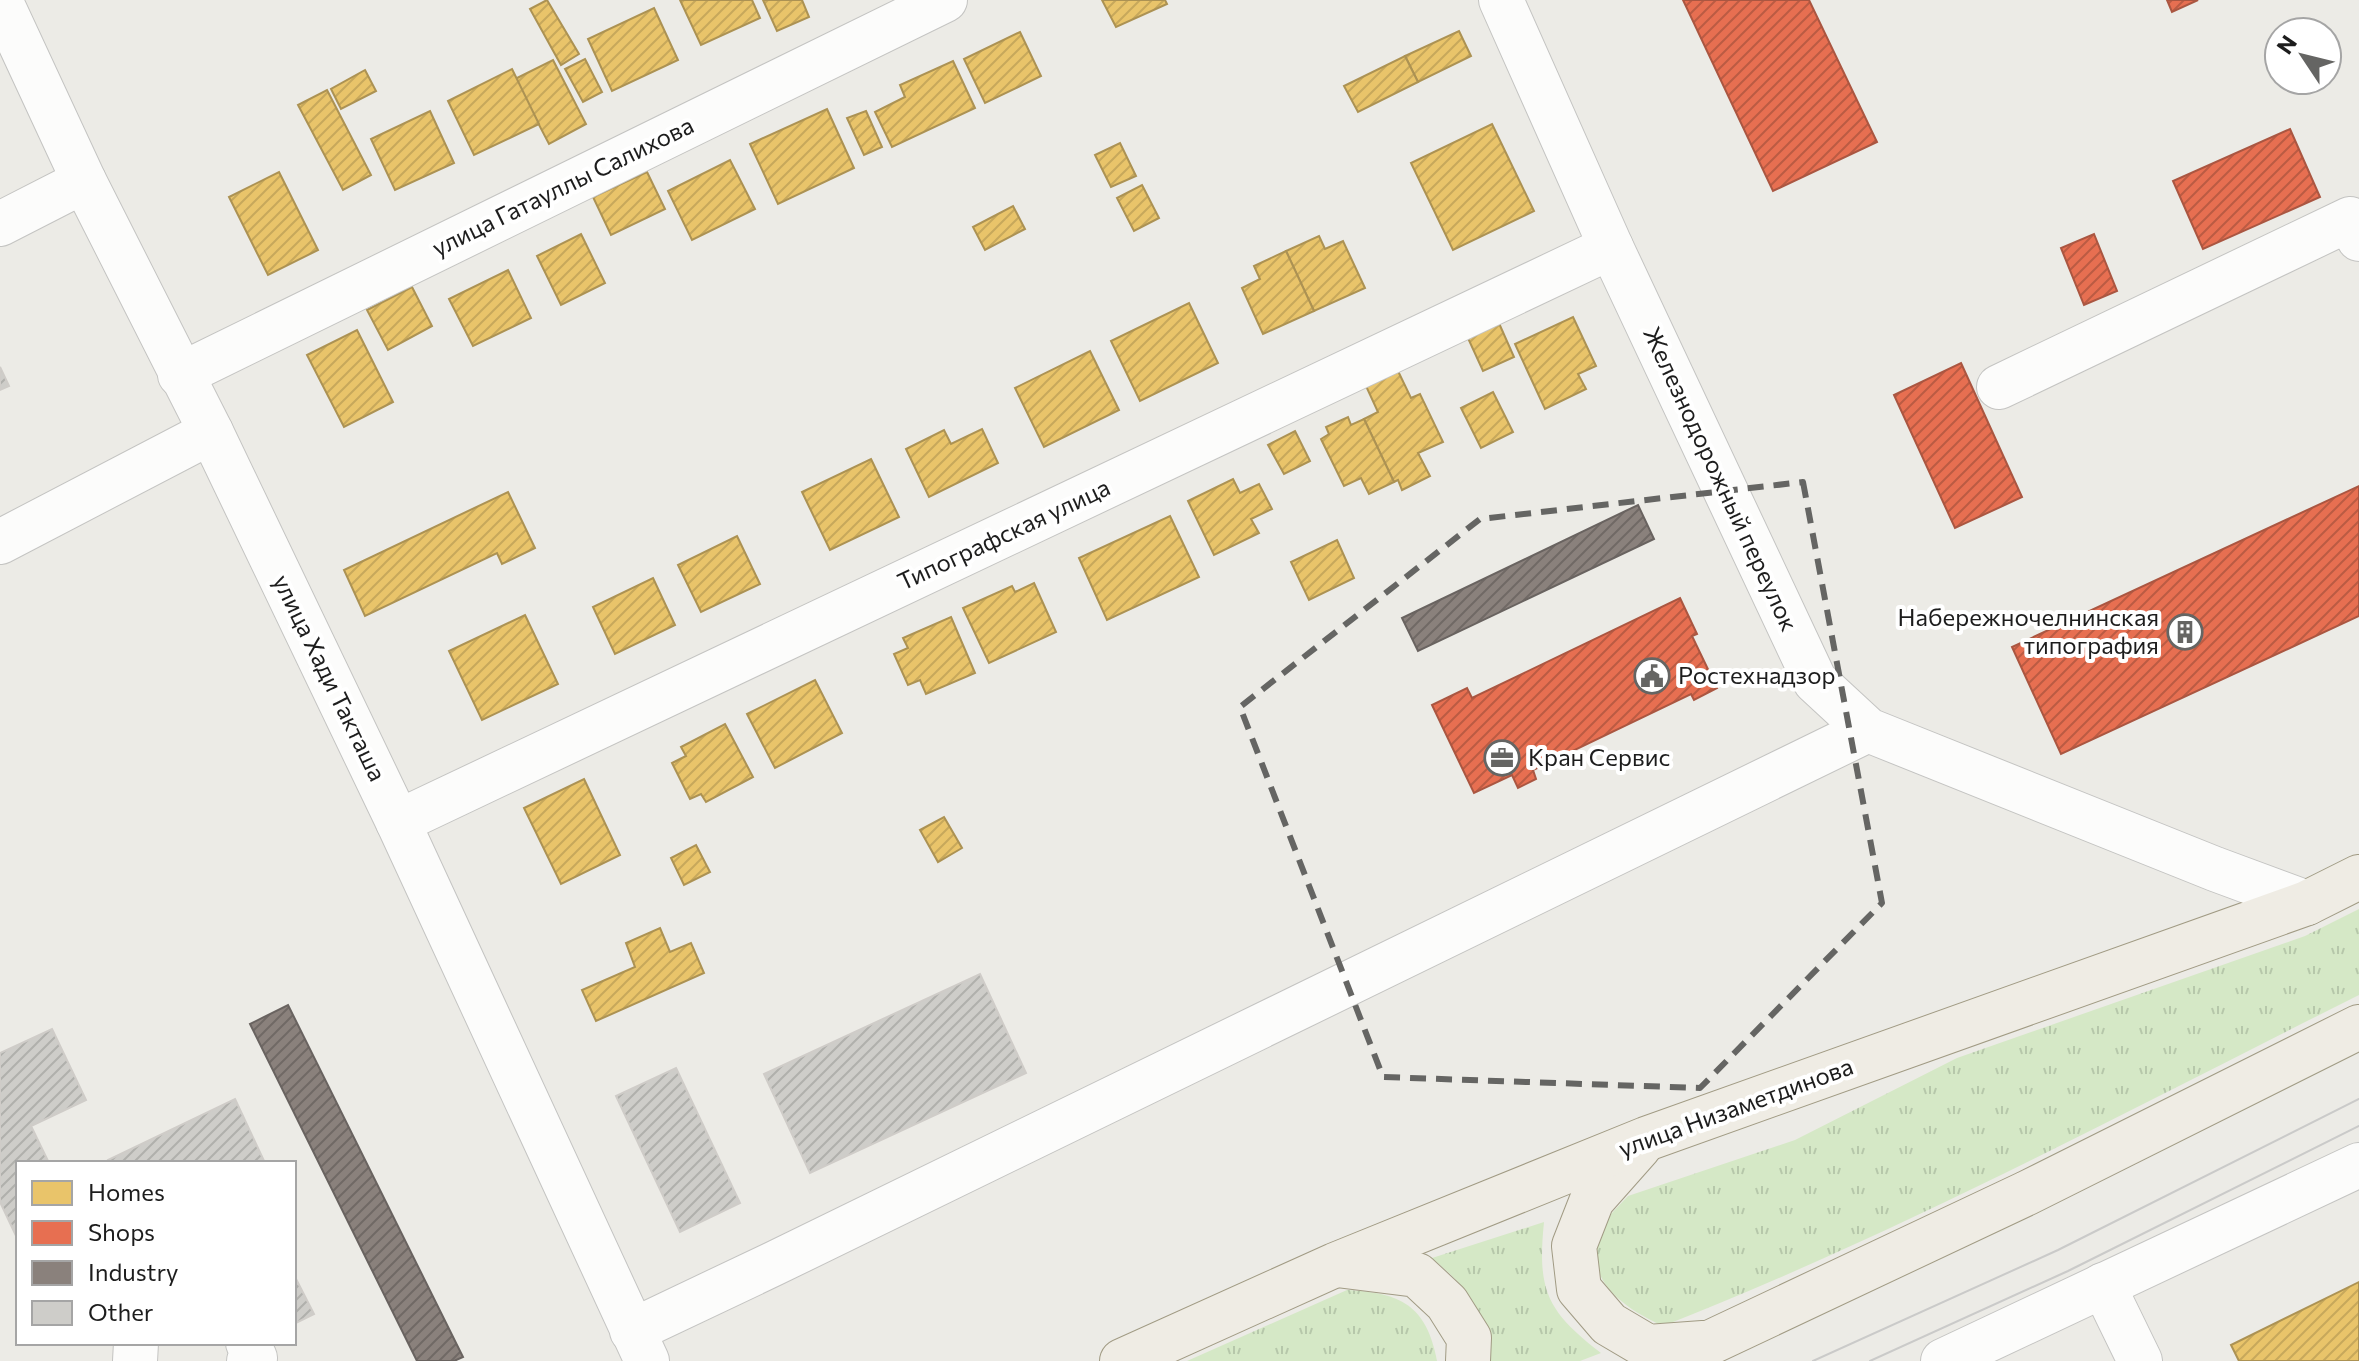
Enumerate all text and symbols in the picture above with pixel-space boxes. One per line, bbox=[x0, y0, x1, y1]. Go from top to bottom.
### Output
north arrow bbox=[2263, 16, 2343, 96]
text: N bbox=[2270, 30, 2302, 59]
street label: улица Гатауллы Салихова bbox=[427, 110, 698, 262]
street label: Железнодорожный переулок bbox=[1638, 322, 1805, 635]
street label: Типографская улица bbox=[893, 472, 1114, 596]
street label: улица Хади Такташа bbox=[268, 569, 393, 785]
place label: Набережночелнинская типография bbox=[1897, 602, 2159, 659]
building icon: Набережночелнинская типография bbox=[2166, 613, 2204, 651]
public building icon: Ростехнадзор bbox=[1633, 657, 1671, 695]
place label: Ростехнадзор bbox=[1678, 660, 1836, 689]
office icon: Кран Сервис bbox=[1483, 739, 1521, 777]
place label: Кран Сервис bbox=[1528, 742, 1670, 771]
street label: улица Низаметдинова bbox=[1614, 1051, 1857, 1163]
legend bbox=[16, 1161, 296, 1345]
text: Homes bbox=[88, 1177, 165, 1206]
text: Shops bbox=[88, 1217, 155, 1246]
text: Industry bbox=[88, 1257, 178, 1286]
text: Other bbox=[88, 1297, 154, 1326]

